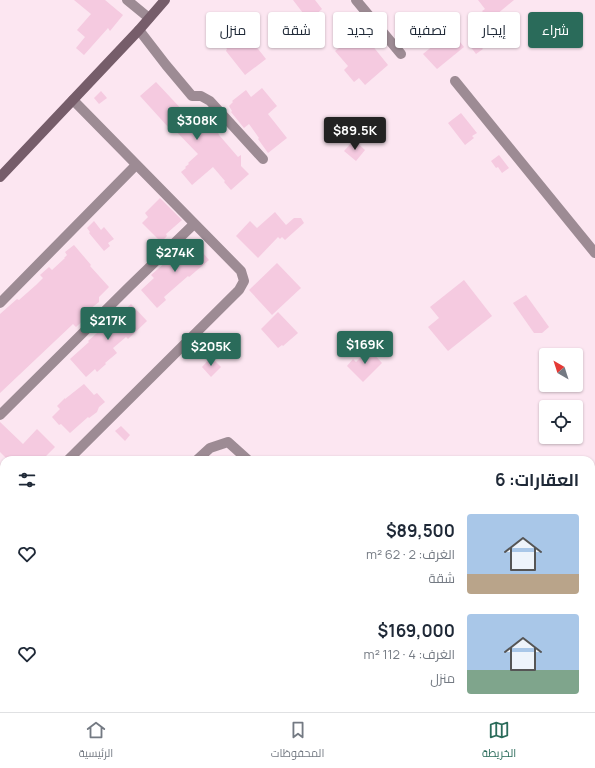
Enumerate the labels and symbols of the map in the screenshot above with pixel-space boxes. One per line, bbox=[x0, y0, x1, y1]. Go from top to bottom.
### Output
pin: $308K bbox=[169, 107, 225, 141]
pin: $89.5K bbox=[322, 117, 388, 151]
pin: $274K bbox=[147, 239, 203, 273]
pin: $217K bbox=[80, 307, 136, 341]
pin: $169K bbox=[337, 331, 393, 365]
pin: $205K bbox=[183, 333, 239, 367]
north arrow bbox=[539, 348, 583, 392]

